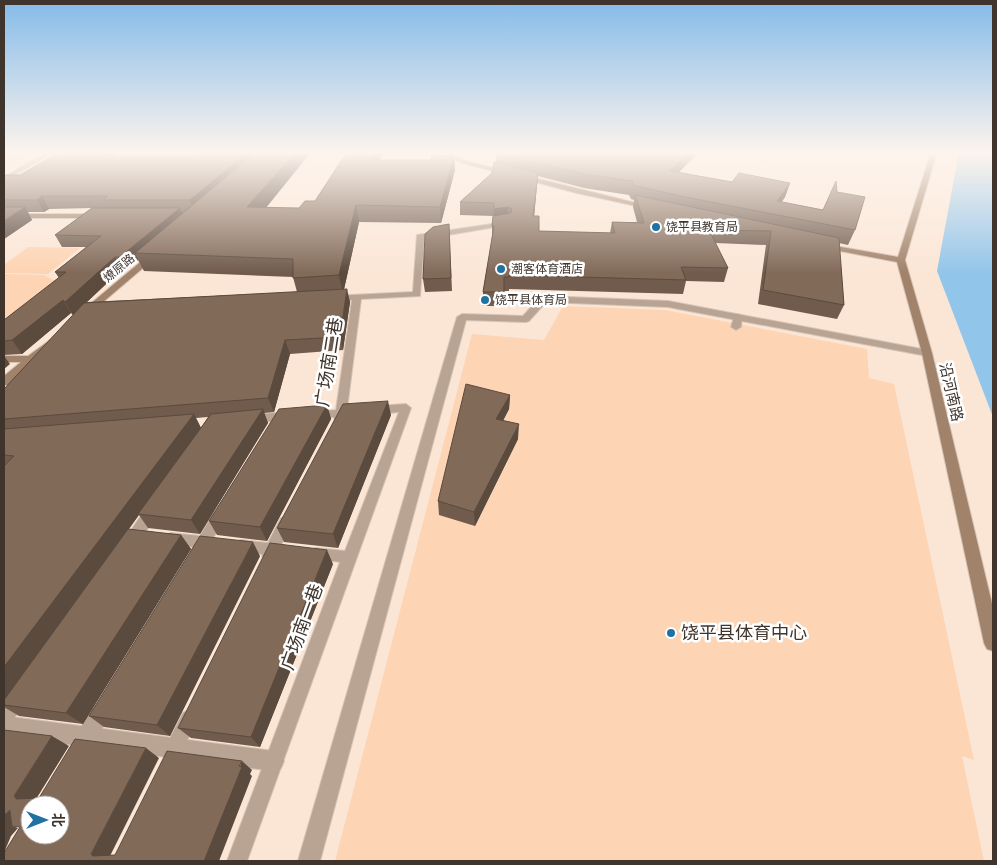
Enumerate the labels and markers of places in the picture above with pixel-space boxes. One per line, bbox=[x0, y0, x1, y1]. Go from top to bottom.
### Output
place label: 饶平县教育局 bbox=[666, 219, 738, 234]
marker: 饶平县教育局 bbox=[650, 221, 662, 233]
place label: 潮客体育酒店 bbox=[511, 261, 583, 276]
marker: 潮客体育酒店 bbox=[495, 263, 507, 275]
place label: 饶平县体育局 bbox=[495, 292, 567, 307]
marker: 饶平县体育局 bbox=[479, 294, 491, 306]
place label: 饶平县体育中心 bbox=[681, 621, 807, 643]
marker: 饶平县体育中心 bbox=[665, 627, 677, 639]

